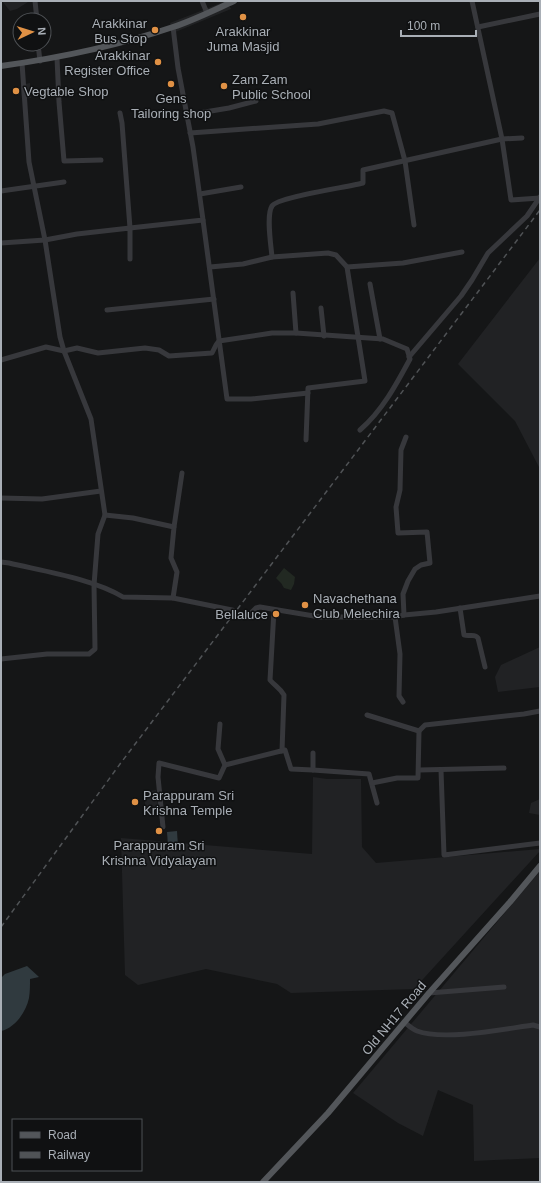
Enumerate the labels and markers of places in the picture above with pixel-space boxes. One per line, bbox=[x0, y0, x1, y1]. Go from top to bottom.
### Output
marker: Arakkinar Juma Masjid bbox=[238, 12, 248, 22]
place label: Arakkinar Bus Stop bbox=[92, 16, 148, 46]
place label: Arakkinar Juma Masjid bbox=[207, 24, 279, 54]
marker: Arakkinar Bus Stop bbox=[150, 25, 160, 35]
place label: Arakkinar Register Office bbox=[64, 48, 151, 78]
marker: Arakkinar Register Office bbox=[153, 57, 163, 67]
place label: Zam Zam Public School bbox=[232, 72, 311, 102]
marker: Gens Tailoring shop bbox=[166, 79, 176, 89]
marker: Zam Zam Public School bbox=[219, 81, 229, 91]
place label: Vegtable Shop bbox=[24, 84, 109, 99]
marker: Vegtable Shop bbox=[11, 86, 21, 96]
place label: Gens Tailoring shop bbox=[131, 91, 211, 121]
place label: Navachethana Club Melechira bbox=[313, 591, 400, 621]
marker: Navachethana Club Melechira bbox=[300, 600, 310, 610]
place label: Bellaluce bbox=[215, 607, 268, 622]
marker: Bellaluce bbox=[271, 609, 281, 619]
place label: Parappuram Sri Krishna Temple bbox=[143, 788, 234, 818]
marker: Parappuram Sri Krishna Temple bbox=[130, 797, 140, 807]
marker: Parappuram Sri Krishna Vidyalayam bbox=[154, 826, 164, 836]
place label: Parappuram Sri Krishna Vidyalayam bbox=[102, 838, 216, 868]

